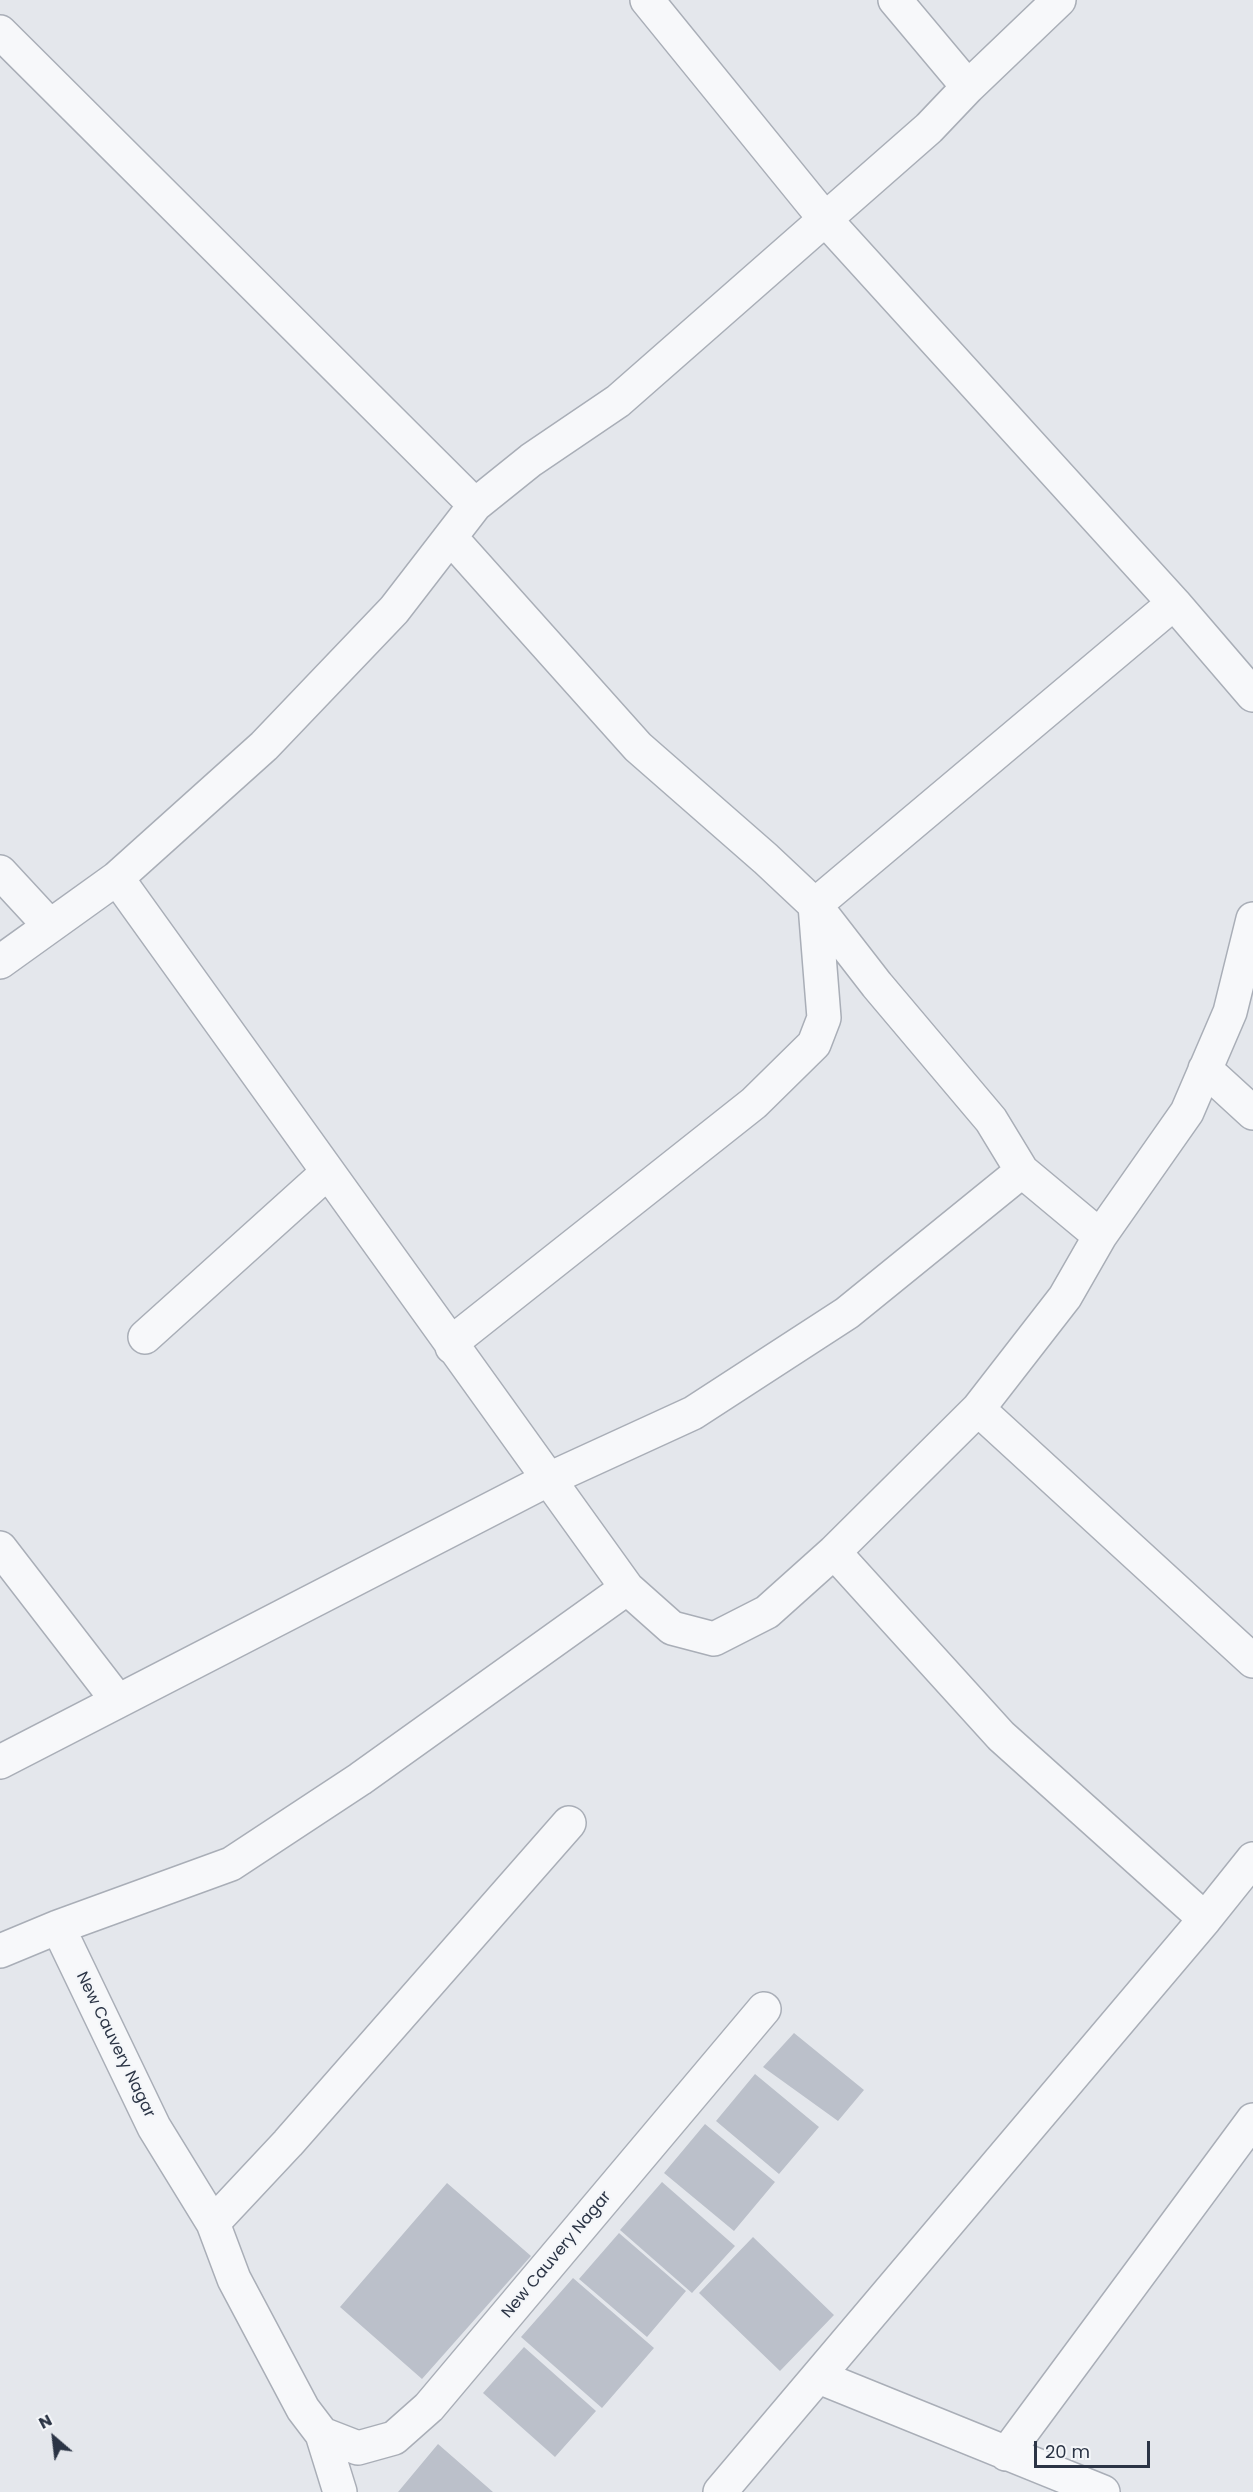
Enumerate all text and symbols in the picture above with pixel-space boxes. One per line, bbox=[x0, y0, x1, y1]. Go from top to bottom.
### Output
street label: New Cauvery Nagar bbox=[71, 1969, 159, 2121]
street label: New Cauvery Nagar bbox=[498, 2188, 616, 2322]
north arrow bbox=[24, 2408, 84, 2468]
text: N bbox=[35, 2409, 56, 2435]
scale bar bbox=[1037, 2429, 1152, 2467]
text: 20 m bbox=[1045, 2439, 1090, 2464]

